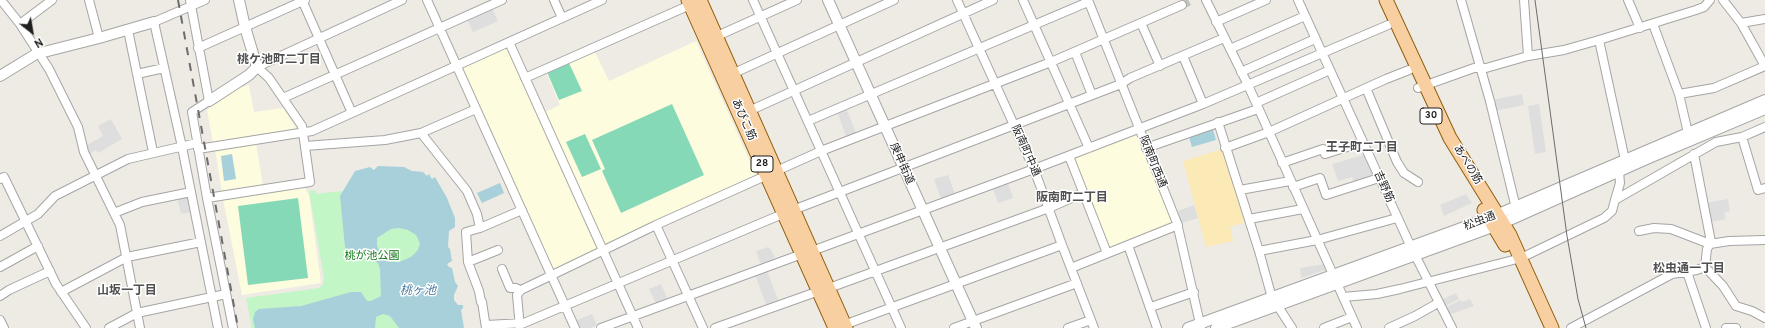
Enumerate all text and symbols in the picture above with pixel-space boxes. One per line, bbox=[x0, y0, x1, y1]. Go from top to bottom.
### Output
north arrow bbox=[12, 12, 52, 52]
text: N bbox=[31, 34, 45, 50]
district label: 桃ケ池町二丁目 bbox=[237, 54, 321, 68]
street label: あびこ筋 bbox=[728, 97, 758, 143]
road number: 30 bbox=[1420, 108, 1442, 124]
street label: 阪南町中通 bbox=[1008, 123, 1042, 179]
street label: 阪南町西通 bbox=[1136, 134, 1168, 190]
street label: 庚申街道 bbox=[886, 141, 916, 187]
district label: 王子町二丁目 bbox=[1326, 142, 1398, 156]
street label: あべの筋 bbox=[1450, 143, 1484, 187]
road number: 28 bbox=[751, 156, 773, 172]
street label: 吉野筋 bbox=[1370, 169, 1396, 205]
district label: 阪南町二丁目 bbox=[1036, 192, 1108, 206]
street label: 松虫通 bbox=[1462, 210, 1498, 234]
park label: 桃が池公園 bbox=[345, 250, 399, 264]
district label: 松虫通一丁目 bbox=[1653, 263, 1725, 277]
district label: 山坂一丁目 bbox=[97, 285, 157, 299]
water label: 桃ヶ池 bbox=[400, 285, 436, 299]

